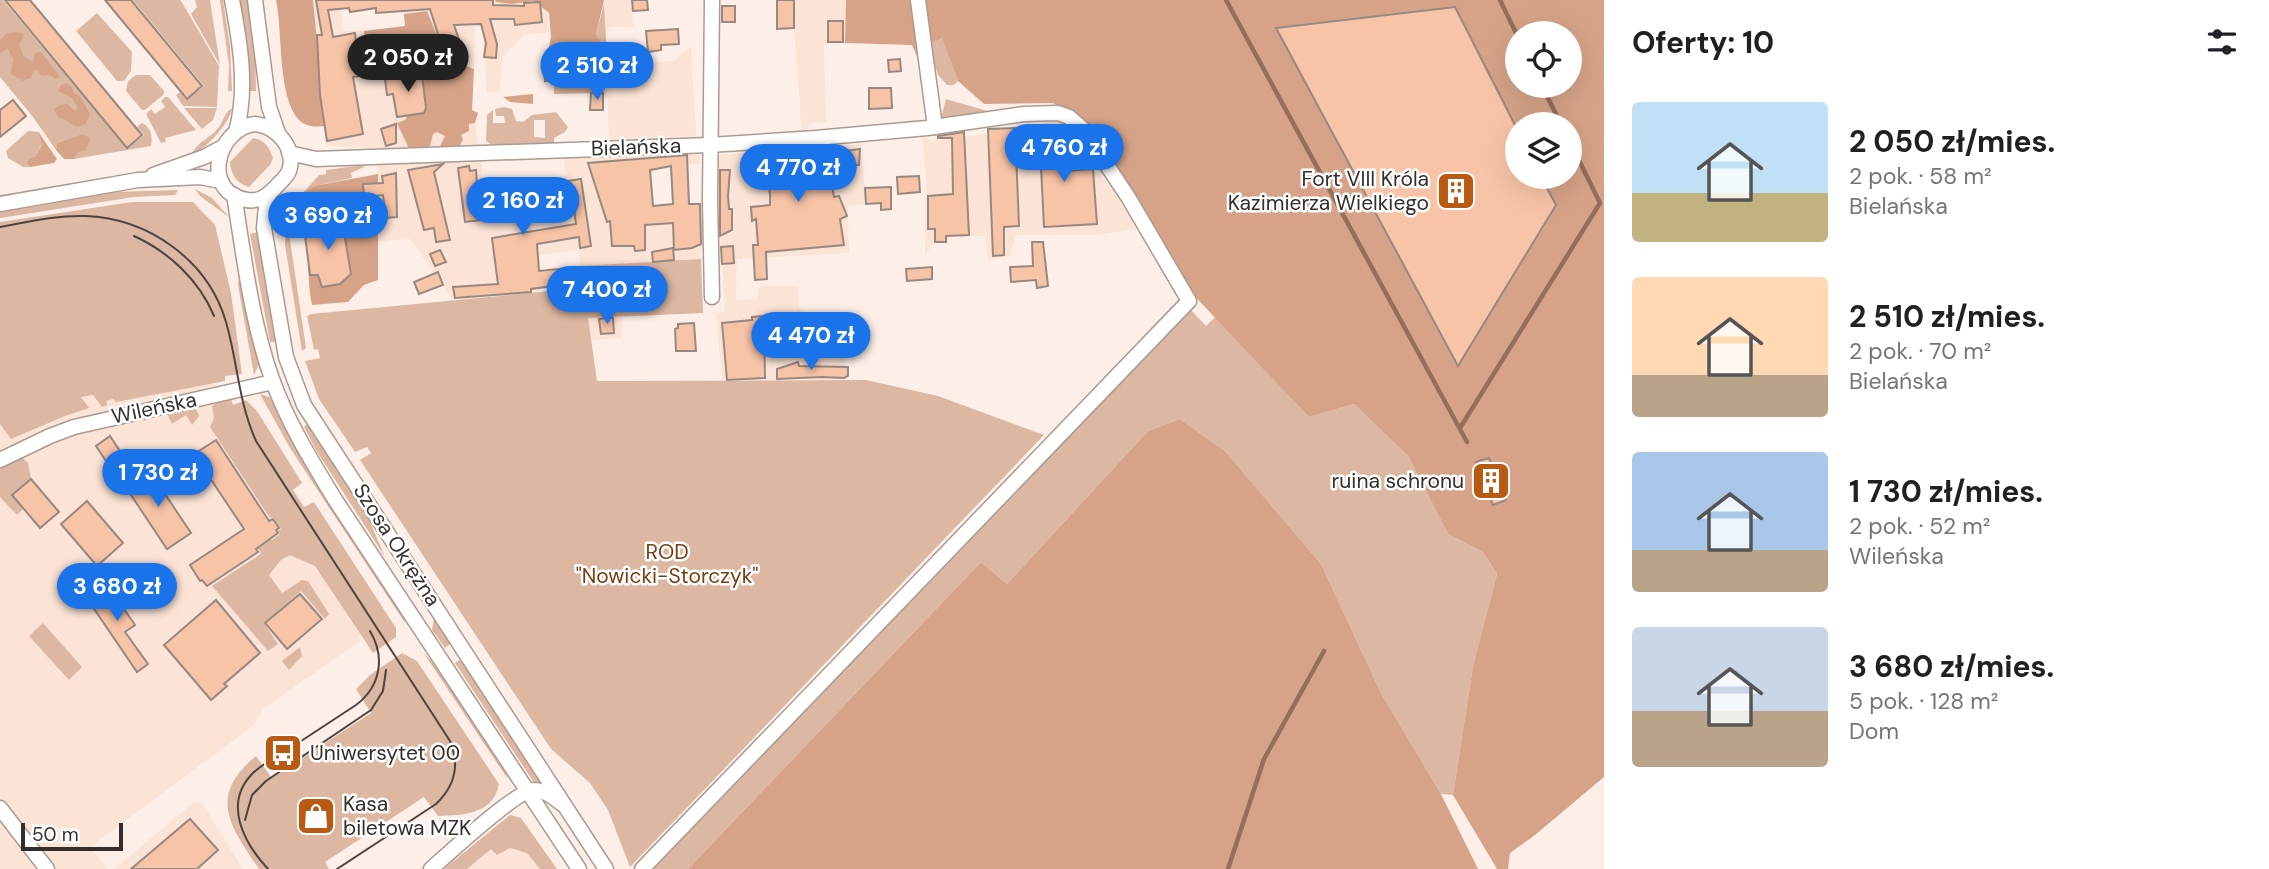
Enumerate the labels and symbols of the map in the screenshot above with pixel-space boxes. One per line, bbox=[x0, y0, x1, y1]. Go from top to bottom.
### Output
pin: 2 050 zł bbox=[336, 34, 480, 94]
pin: 2 510 zł bbox=[525, 42, 669, 102]
pin: 4 760 zł bbox=[992, 124, 1136, 184]
street label: Bielańska bbox=[590, 131, 682, 163]
pin: 4 770 zł bbox=[726, 144, 870, 204]
place label: Fort VIII Króla Kazimierza Wielkiego bbox=[1228, 165, 1429, 217]
building icon: Fort VIII Króla Kazimierza Wielkiego bbox=[1435, 170, 1477, 212]
pin: 2 160 zł bbox=[451, 177, 595, 237]
pin: 3 690 zł bbox=[256, 192, 400, 252]
pin: 7 400 zł bbox=[535, 266, 679, 326]
pin: 4 470 zł bbox=[739, 312, 883, 372]
street label: Wileńska bbox=[109, 385, 199, 431]
pin: 1 730 zł bbox=[86, 449, 230, 509]
building icon: ruina schronu bbox=[1470, 460, 1512, 502]
place label: ruina schronu bbox=[1332, 467, 1464, 495]
street label: Szosa Okrężna bbox=[347, 478, 447, 612]
park label: ROD "Nowicki-Storczyk" bbox=[576, 538, 758, 590]
pin: 3 680 zł bbox=[45, 564, 189, 623]
bus stop icon: Uniwersytet 00 bbox=[262, 732, 304, 774]
place label: Uniwersytet 00 bbox=[310, 739, 460, 767]
place label: Kasa biletowa MZK bbox=[343, 790, 471, 842]
shop icon: Kasa biletowa MZK bbox=[295, 795, 337, 837]
scale bar bbox=[21, 820, 122, 852]

